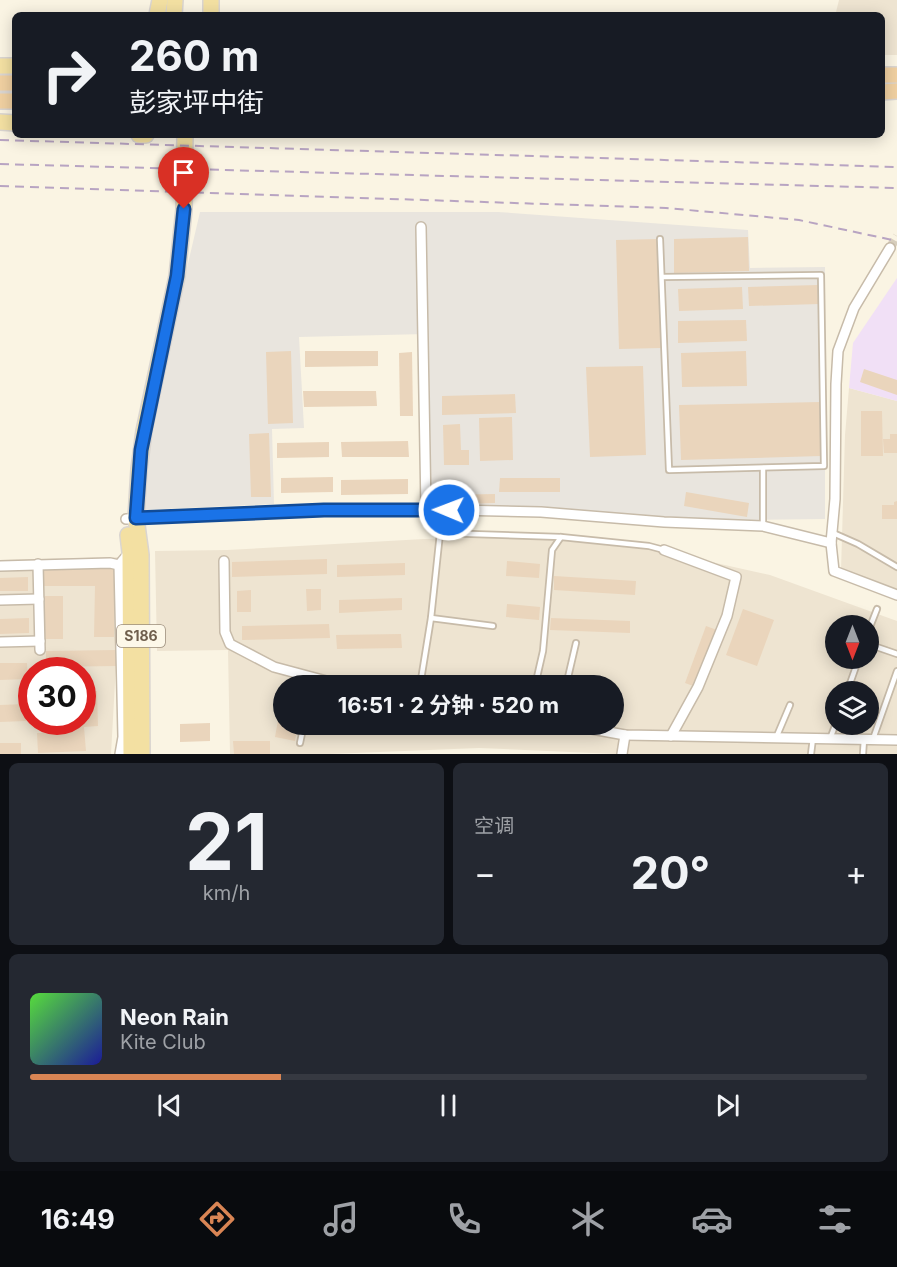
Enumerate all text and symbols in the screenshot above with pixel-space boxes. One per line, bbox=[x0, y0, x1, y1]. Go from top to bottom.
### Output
text: 260 m bbox=[129, 30, 259, 81]
icon: right bbox=[30, 36, 108, 114]
text: 彭家坪中街 bbox=[129, 86, 264, 119]
pin bbox=[158, 147, 209, 209]
icon: arrive bbox=[167, 156, 200, 189]
position arrow bbox=[417, 478, 481, 542]
north arrow bbox=[825, 615, 879, 669]
map controls bbox=[825, 615, 879, 735]
road number: S186 bbox=[117, 625, 165, 647]
speed limit sign: 30 bbox=[18, 657, 96, 735]
button: layers bbox=[825, 681, 879, 735]
text: 16:51 · 2 分钟 · 520 m bbox=[338, 692, 559, 718]
text: 21 bbox=[185, 794, 268, 889]
text: 空调 bbox=[474, 814, 514, 838]
text: 20° bbox=[631, 845, 710, 900]
text: − bbox=[474, 853, 496, 893]
text: + bbox=[845, 853, 867, 893]
text: km/h bbox=[203, 881, 250, 905]
text: Neon Rain bbox=[120, 1004, 229, 1030]
text: Kite Club bbox=[120, 1030, 206, 1054]
icon: previous bbox=[153, 1089, 186, 1122]
icon: pause bbox=[432, 1089, 465, 1122]
icon: next bbox=[711, 1089, 744, 1122]
icon: directions bbox=[196, 1198, 238, 1240]
icon: music bbox=[320, 1198, 362, 1240]
icon: phone bbox=[443, 1198, 485, 1240]
icon: climate bbox=[567, 1198, 609, 1240]
icon: car bbox=[691, 1198, 733, 1240]
icon: filters bbox=[814, 1198, 856, 1240]
text: 16:49 bbox=[41, 1203, 115, 1236]

